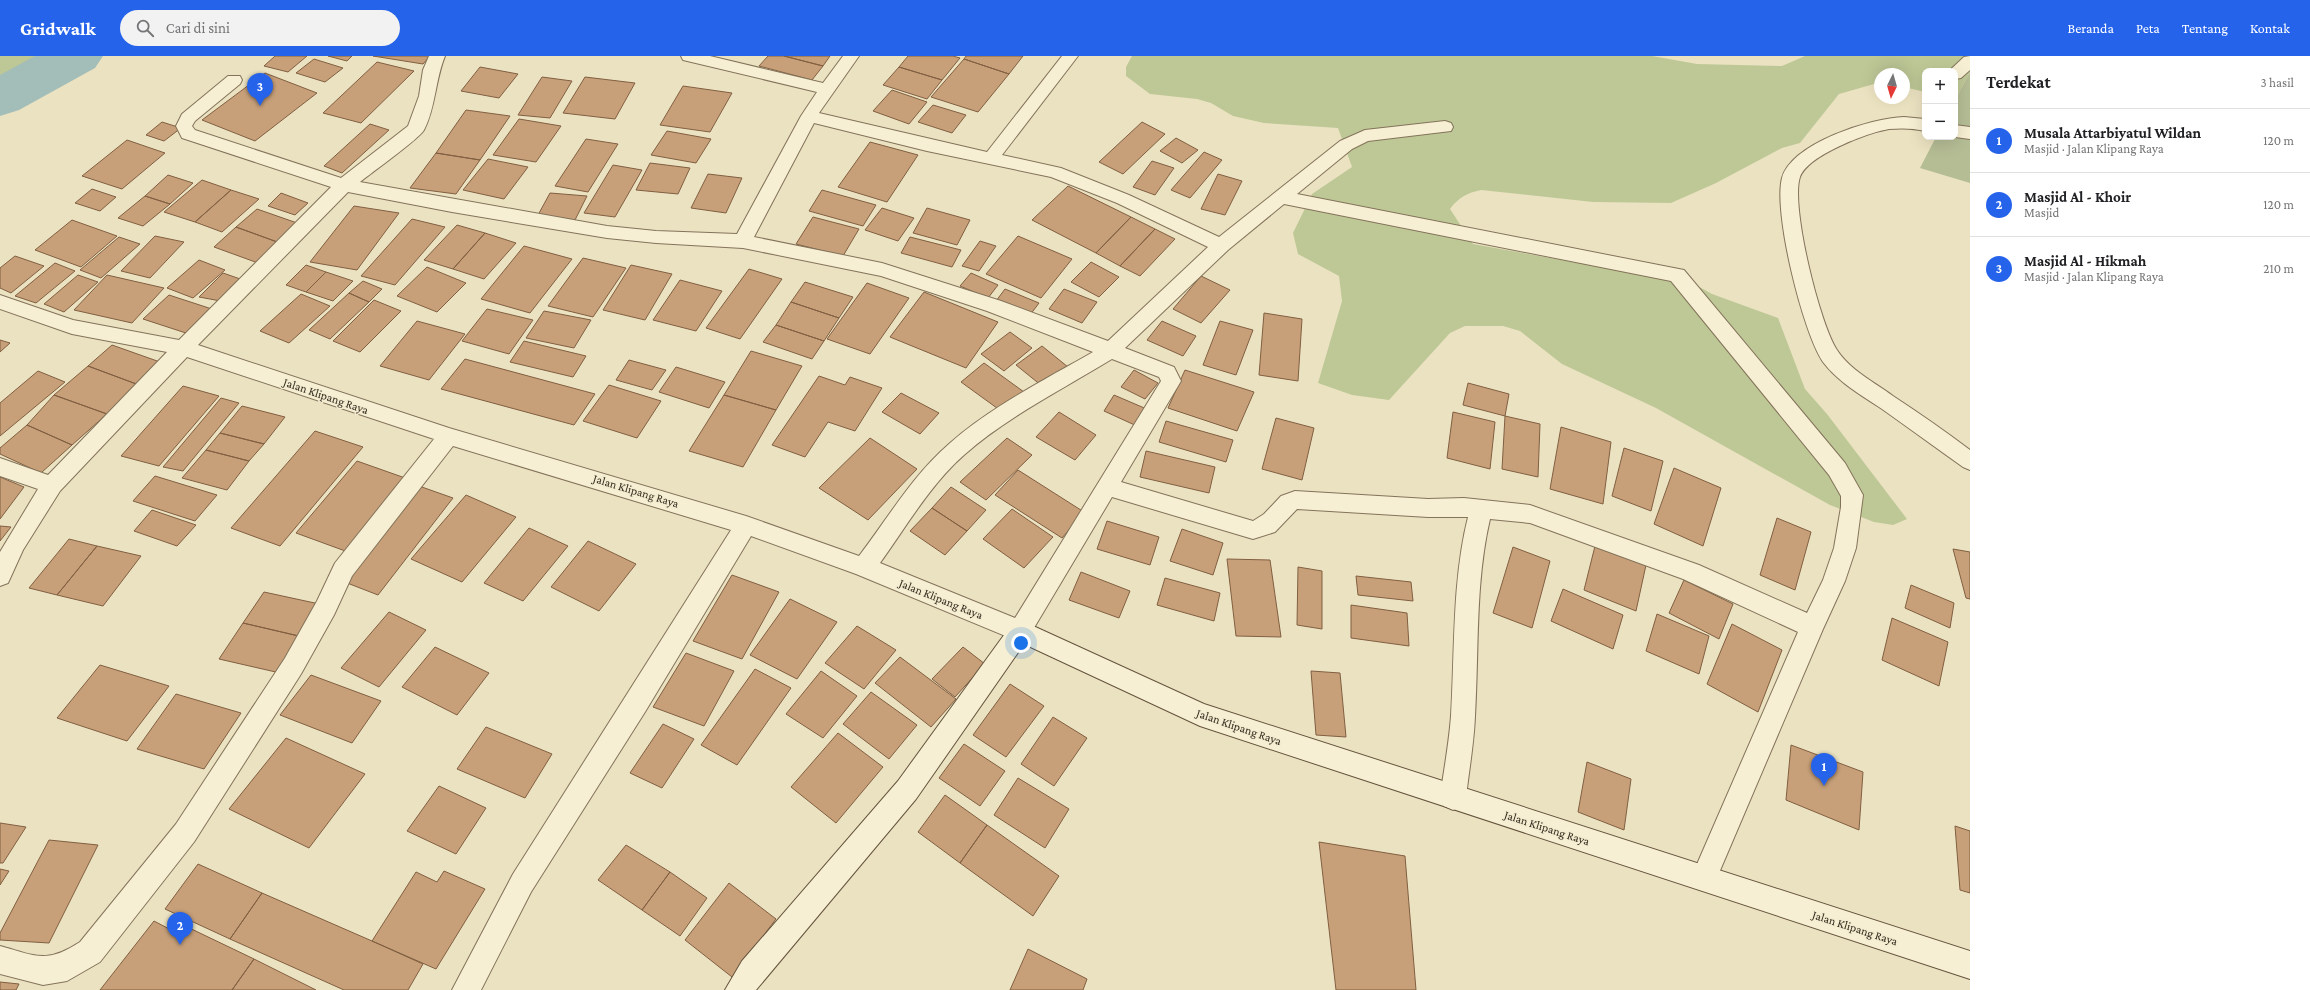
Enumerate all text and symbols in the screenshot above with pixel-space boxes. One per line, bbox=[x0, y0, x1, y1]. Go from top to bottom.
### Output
search box bbox=[120, 10, 400, 46]
icon: search bbox=[134, 17, 156, 39]
text: Gridwalk bbox=[20, 18, 96, 39]
text: Cari di sini bbox=[166, 20, 230, 36]
text: Beranda bbox=[2068, 20, 2114, 36]
text: Peta bbox=[2136, 20, 2160, 36]
text: Tentang bbox=[2182, 20, 2228, 36]
text: Kontak bbox=[2250, 20, 2290, 36]
north arrow bbox=[1874, 68, 1910, 104]
map controls bbox=[1922, 68, 1958, 140]
button: + bbox=[1922, 68, 1958, 104]
pin: 3 bbox=[247, 73, 273, 106]
text: Terdekat bbox=[1986, 73, 2051, 92]
text: 3 hasil bbox=[2260, 75, 2294, 90]
button: − bbox=[1922, 104, 1958, 140]
text: Musala Attarbiyatul Wildan bbox=[2024, 125, 2201, 141]
text: 1 bbox=[1997, 133, 2001, 148]
text: 120 m bbox=[2263, 133, 2294, 148]
text: Masjid · Jalan Klipang Raya bbox=[2024, 141, 2164, 156]
text: Masjid Al - Khoir bbox=[2024, 189, 2131, 205]
text: 2 bbox=[1996, 197, 2002, 212]
text: 120 m bbox=[2263, 197, 2294, 212]
text: Masjid bbox=[2024, 205, 2059, 220]
text: Masjid Al - Hikmah bbox=[2024, 253, 2146, 269]
text: 3 bbox=[1996, 261, 2002, 276]
text: 210 m bbox=[2263, 261, 2294, 276]
text: Masjid · Jalan Klipang Raya bbox=[2024, 269, 2164, 284]
street label: Jalan Klipang Raya bbox=[281, 375, 371, 417]
street label: Jalan Klipang Raya bbox=[590, 471, 681, 511]
street label: Jalan Klipang Raya bbox=[896, 575, 985, 622]
your location bbox=[1011, 633, 1031, 653]
street label: Jalan Klipang Raya bbox=[1194, 706, 1284, 748]
pin: 1 bbox=[1811, 753, 1837, 786]
street label: Jalan Klipang Raya bbox=[1502, 807, 1592, 849]
street label: Jalan Klipang Raya bbox=[1810, 907, 1900, 949]
pin: 2 bbox=[167, 912, 193, 945]

